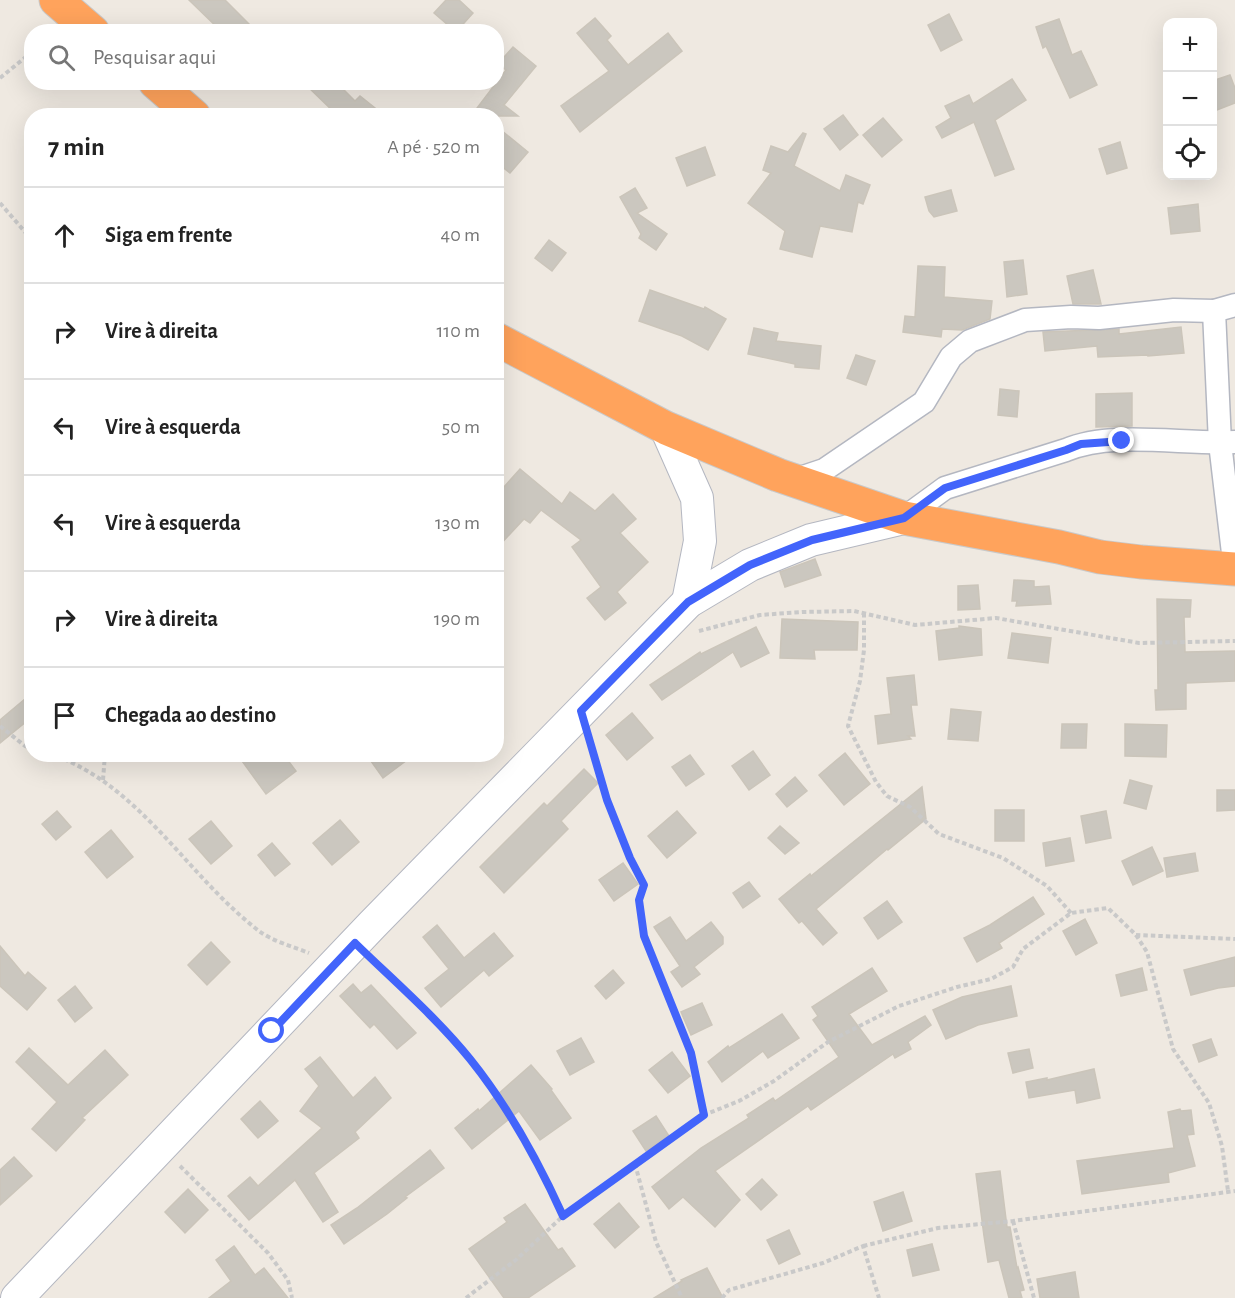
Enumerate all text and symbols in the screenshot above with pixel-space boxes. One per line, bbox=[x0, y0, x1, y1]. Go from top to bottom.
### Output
map controls bbox=[1163, 18, 1217, 180]
button: + bbox=[1163, 18, 1217, 72]
search box bbox=[24, 24, 504, 90]
icon: search bbox=[45, 41, 78, 74]
text: Pesquisar aqui bbox=[93, 46, 216, 68]
button: − bbox=[1163, 72, 1217, 126]
button: locate bbox=[1163, 126, 1217, 180]
text: 7 min bbox=[48, 134, 105, 160]
text: A pé · 520 m bbox=[387, 137, 480, 157]
icon: ahead bbox=[48, 219, 81, 252]
text: Siga em frente bbox=[105, 224, 232, 246]
text: 40 m bbox=[441, 225, 480, 245]
icon: right bbox=[48, 315, 81, 348]
text: Vire à direita bbox=[105, 320, 218, 342]
text: 110 m bbox=[436, 321, 480, 341]
icon: left bbox=[48, 411, 81, 444]
text: Vire à esquerda bbox=[105, 416, 241, 438]
text: 50 m bbox=[442, 417, 480, 437]
route end bbox=[1108, 427, 1134, 453]
icon: left bbox=[48, 507, 81, 540]
text: Vire à esquerda bbox=[105, 512, 241, 534]
text: 130 m bbox=[435, 513, 480, 533]
icon: right bbox=[48, 603, 81, 636]
text: Vire à direita bbox=[105, 608, 218, 630]
text: 190 m bbox=[434, 609, 480, 629]
icon: arrive bbox=[48, 699, 81, 732]
text: Chegada ao destino bbox=[105, 704, 276, 726]
route start bbox=[258, 1017, 284, 1043]

